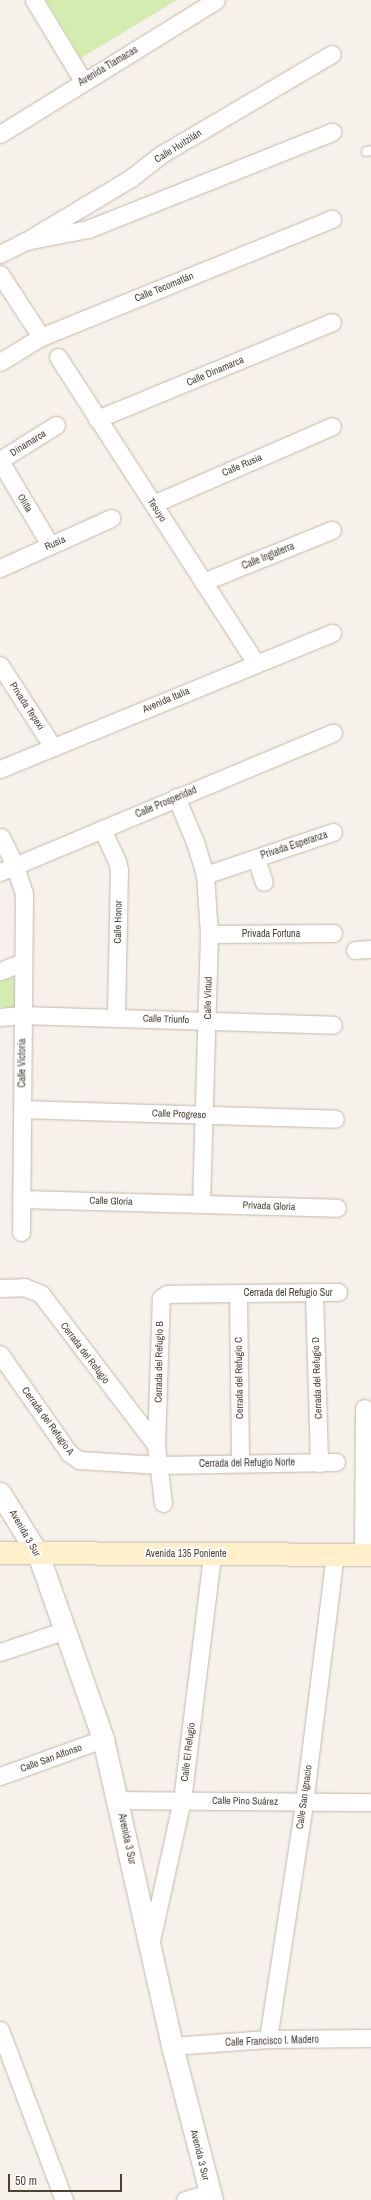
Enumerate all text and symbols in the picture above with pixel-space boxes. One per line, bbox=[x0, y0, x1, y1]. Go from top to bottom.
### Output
street label: Avenida Tlamacas bbox=[76, 43, 140, 89]
street label: Calle Huitzilán bbox=[152, 127, 204, 165]
street label: Calle Tecomatlán bbox=[133, 270, 195, 304]
street label: Calle Dinamarca bbox=[185, 354, 245, 388]
street label: Dinamarca bbox=[8, 427, 48, 459]
street label: Calle Rusia bbox=[220, 451, 264, 479]
street label: Olitla bbox=[15, 492, 35, 514]
street label: Tesuyo bbox=[145, 496, 169, 524]
street label: Rusia bbox=[43, 533, 67, 553]
street label: Calle Inglaterra bbox=[240, 540, 296, 572]
street label: Privada Tepexi bbox=[7, 680, 47, 732]
street label: Avenida Italia bbox=[141, 685, 191, 715]
street label: Calle Prosperidad bbox=[133, 784, 199, 820]
street label: Privada Esperanza bbox=[259, 829, 329, 861]
street label: Calle Honor bbox=[112, 900, 124, 944]
street label: Privada Fortuna bbox=[242, 928, 300, 940]
street label: Calle Virtud bbox=[202, 977, 214, 1019]
street label: Calle Triunfo bbox=[142, 1012, 190, 1026]
street label: Calle Victoria bbox=[16, 1038, 28, 1088]
street label: Calle Progreso bbox=[152, 1107, 206, 1121]
street label: Calle Gloria bbox=[89, 1194, 133, 1208]
street label: Privada Gloria bbox=[242, 1199, 296, 1213]
street label: Cerrada del Refugio Sur bbox=[244, 1287, 332, 1299]
street label: Cerrada del Refugio bbox=[58, 1320, 112, 1386]
street label: Cerrada del Refugio B bbox=[152, 1321, 166, 1403]
street label: Cerrada del Refugio C bbox=[232, 1337, 246, 1419]
street label: Cerrada del Refugio D bbox=[310, 1337, 324, 1419]
street label: Cerrada del Refugio A bbox=[19, 1384, 77, 1458]
street label: Cerrada del Refugio Norte bbox=[199, 1456, 295, 1470]
street label: Avenida 3 Sur bbox=[7, 1508, 43, 1558]
street label: Avenida 135 Poniente bbox=[145, 1548, 227, 1560]
street label: Calle El Refugio bbox=[178, 1722, 198, 1782]
street label: Calle San Alfonso bbox=[18, 1741, 84, 1775]
street label: Calle San Ignacio bbox=[294, 1764, 314, 1830]
street label: Calle Pino Suárez bbox=[212, 1794, 278, 1808]
street label: Avenida 3 Sur bbox=[116, 1812, 138, 1866]
street label: Calle Francisco I. Madero bbox=[225, 2033, 319, 2049]
street label: Avenida 3 Sur bbox=[188, 2128, 212, 2182]
scale bar bbox=[10, 2166, 124, 2192]
text: 50 m bbox=[15, 2173, 37, 2189]

